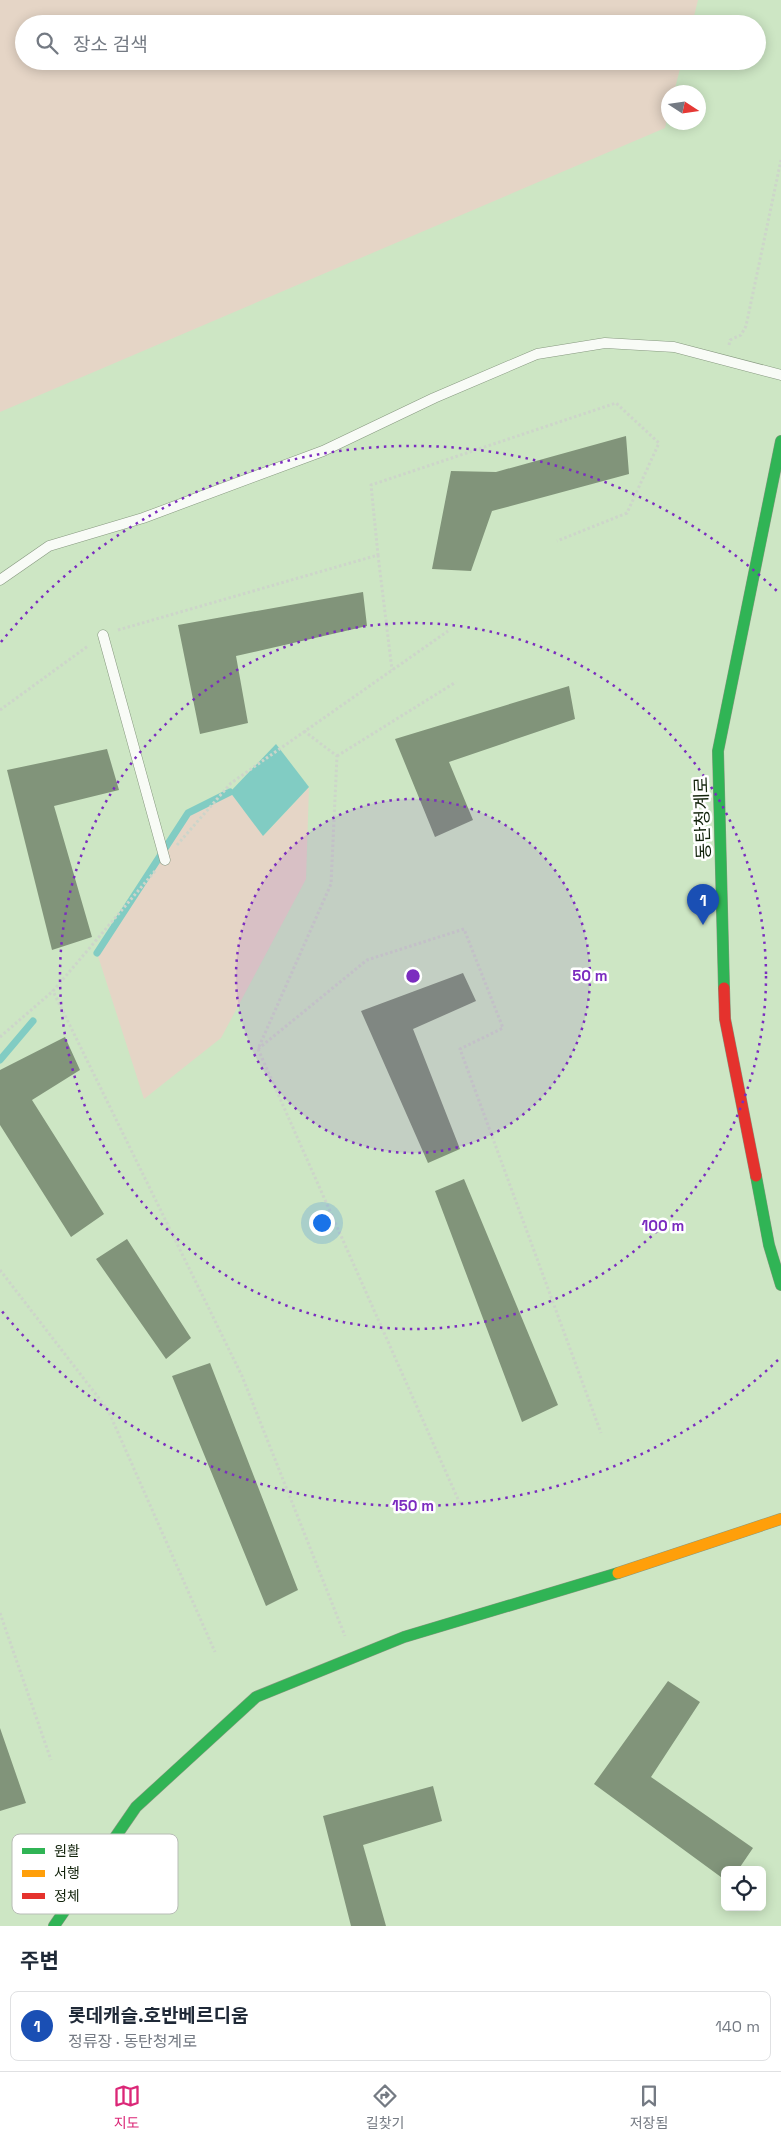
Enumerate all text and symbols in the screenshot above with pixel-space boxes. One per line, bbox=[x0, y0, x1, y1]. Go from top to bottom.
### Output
search box bbox=[15, 15, 766, 70]
icon: search bbox=[33, 29, 61, 57]
text: 장소 검색 bbox=[73, 32, 148, 57]
north arrow bbox=[661, 85, 706, 130]
street label: 동탄청계로 bbox=[689, 776, 715, 860]
pin: 1 bbox=[687, 884, 719, 925]
text: 50 m bbox=[572, 966, 608, 985]
centre of rings bbox=[404, 967, 422, 985]
your location bbox=[309, 1210, 335, 1236]
text: 100 m bbox=[642, 1216, 684, 1235]
text: 150 m bbox=[392, 1496, 434, 1515]
legend bbox=[12, 1834, 178, 1914]
text: 원활 bbox=[54, 1842, 80, 1860]
text: 서행 bbox=[54, 1864, 80, 1882]
map controls bbox=[721, 1866, 766, 1911]
button: locate bbox=[721, 1866, 766, 1911]
text: 정체 bbox=[54, 1887, 80, 1905]
text: 주변 bbox=[20, 1947, 59, 1974]
text: 롯데캐슬.호반베르디움 bbox=[68, 2003, 248, 2028]
text: 1 bbox=[33, 2016, 41, 2037]
text: 140 m bbox=[715, 2016, 760, 2037]
text: 정류장 · 동탄청계로 bbox=[68, 2031, 197, 2052]
tab: 지도 bbox=[113, 2082, 141, 2132]
tab: 길찾기 bbox=[366, 2082, 404, 2132]
tab: 저장됨 bbox=[630, 2082, 668, 2132]

